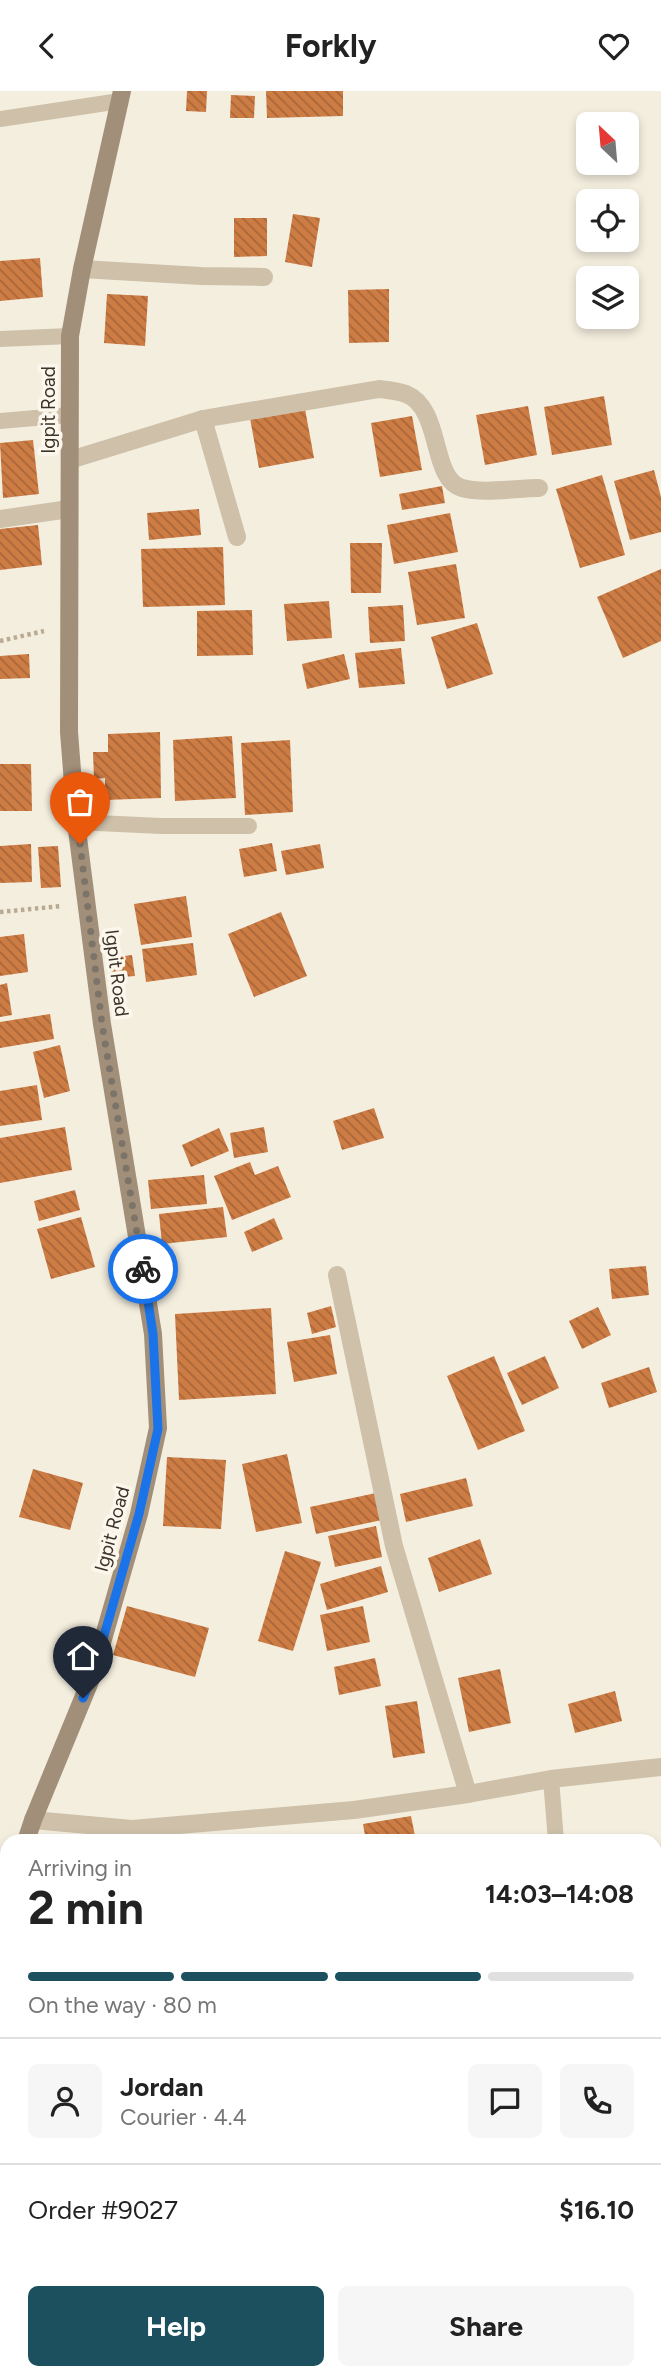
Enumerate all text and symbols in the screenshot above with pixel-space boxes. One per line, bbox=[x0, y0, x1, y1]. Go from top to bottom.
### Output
icon: back bbox=[28, 27, 66, 65]
text: Forkly bbox=[285, 27, 376, 65]
icon: heart bbox=[595, 27, 633, 65]
north arrow bbox=[576, 112, 639, 175]
map controls bbox=[576, 112, 639, 329]
button: locate bbox=[576, 189, 639, 252]
button: layers bbox=[576, 266, 639, 329]
street label: Igpit Road bbox=[37, 366, 60, 454]
pin bbox=[50, 772, 110, 844]
icon: bag bbox=[61, 783, 99, 821]
street label: Igpit Road bbox=[100, 928, 134, 1018]
courier bbox=[108, 1234, 178, 1304]
icon: bike bbox=[124, 1250, 162, 1288]
street label: Igpit Road bbox=[90, 1484, 134, 1574]
pin bbox=[53, 1626, 113, 1698]
icon: home bbox=[64, 1637, 102, 1675]
text: Arriving in bbox=[28, 1854, 132, 1882]
text: 14:03–14:08 bbox=[485, 1878, 634, 1910]
text: 2 min bbox=[28, 1880, 144, 1936]
text: On the way · 80 m bbox=[28, 1991, 217, 2019]
button: person bbox=[28, 2064, 102, 2138]
button: chat bbox=[468, 2064, 542, 2138]
button: phone bbox=[560, 2064, 634, 2138]
text: Jordan bbox=[120, 2071, 203, 2103]
text: Courier · 4.4 bbox=[120, 2103, 247, 2131]
text: Order #9027 bbox=[28, 2194, 178, 2226]
text: $16.10 bbox=[559, 2194, 634, 2226]
button: Help bbox=[28, 2286, 324, 2366]
button: Share bbox=[338, 2286, 634, 2366]

